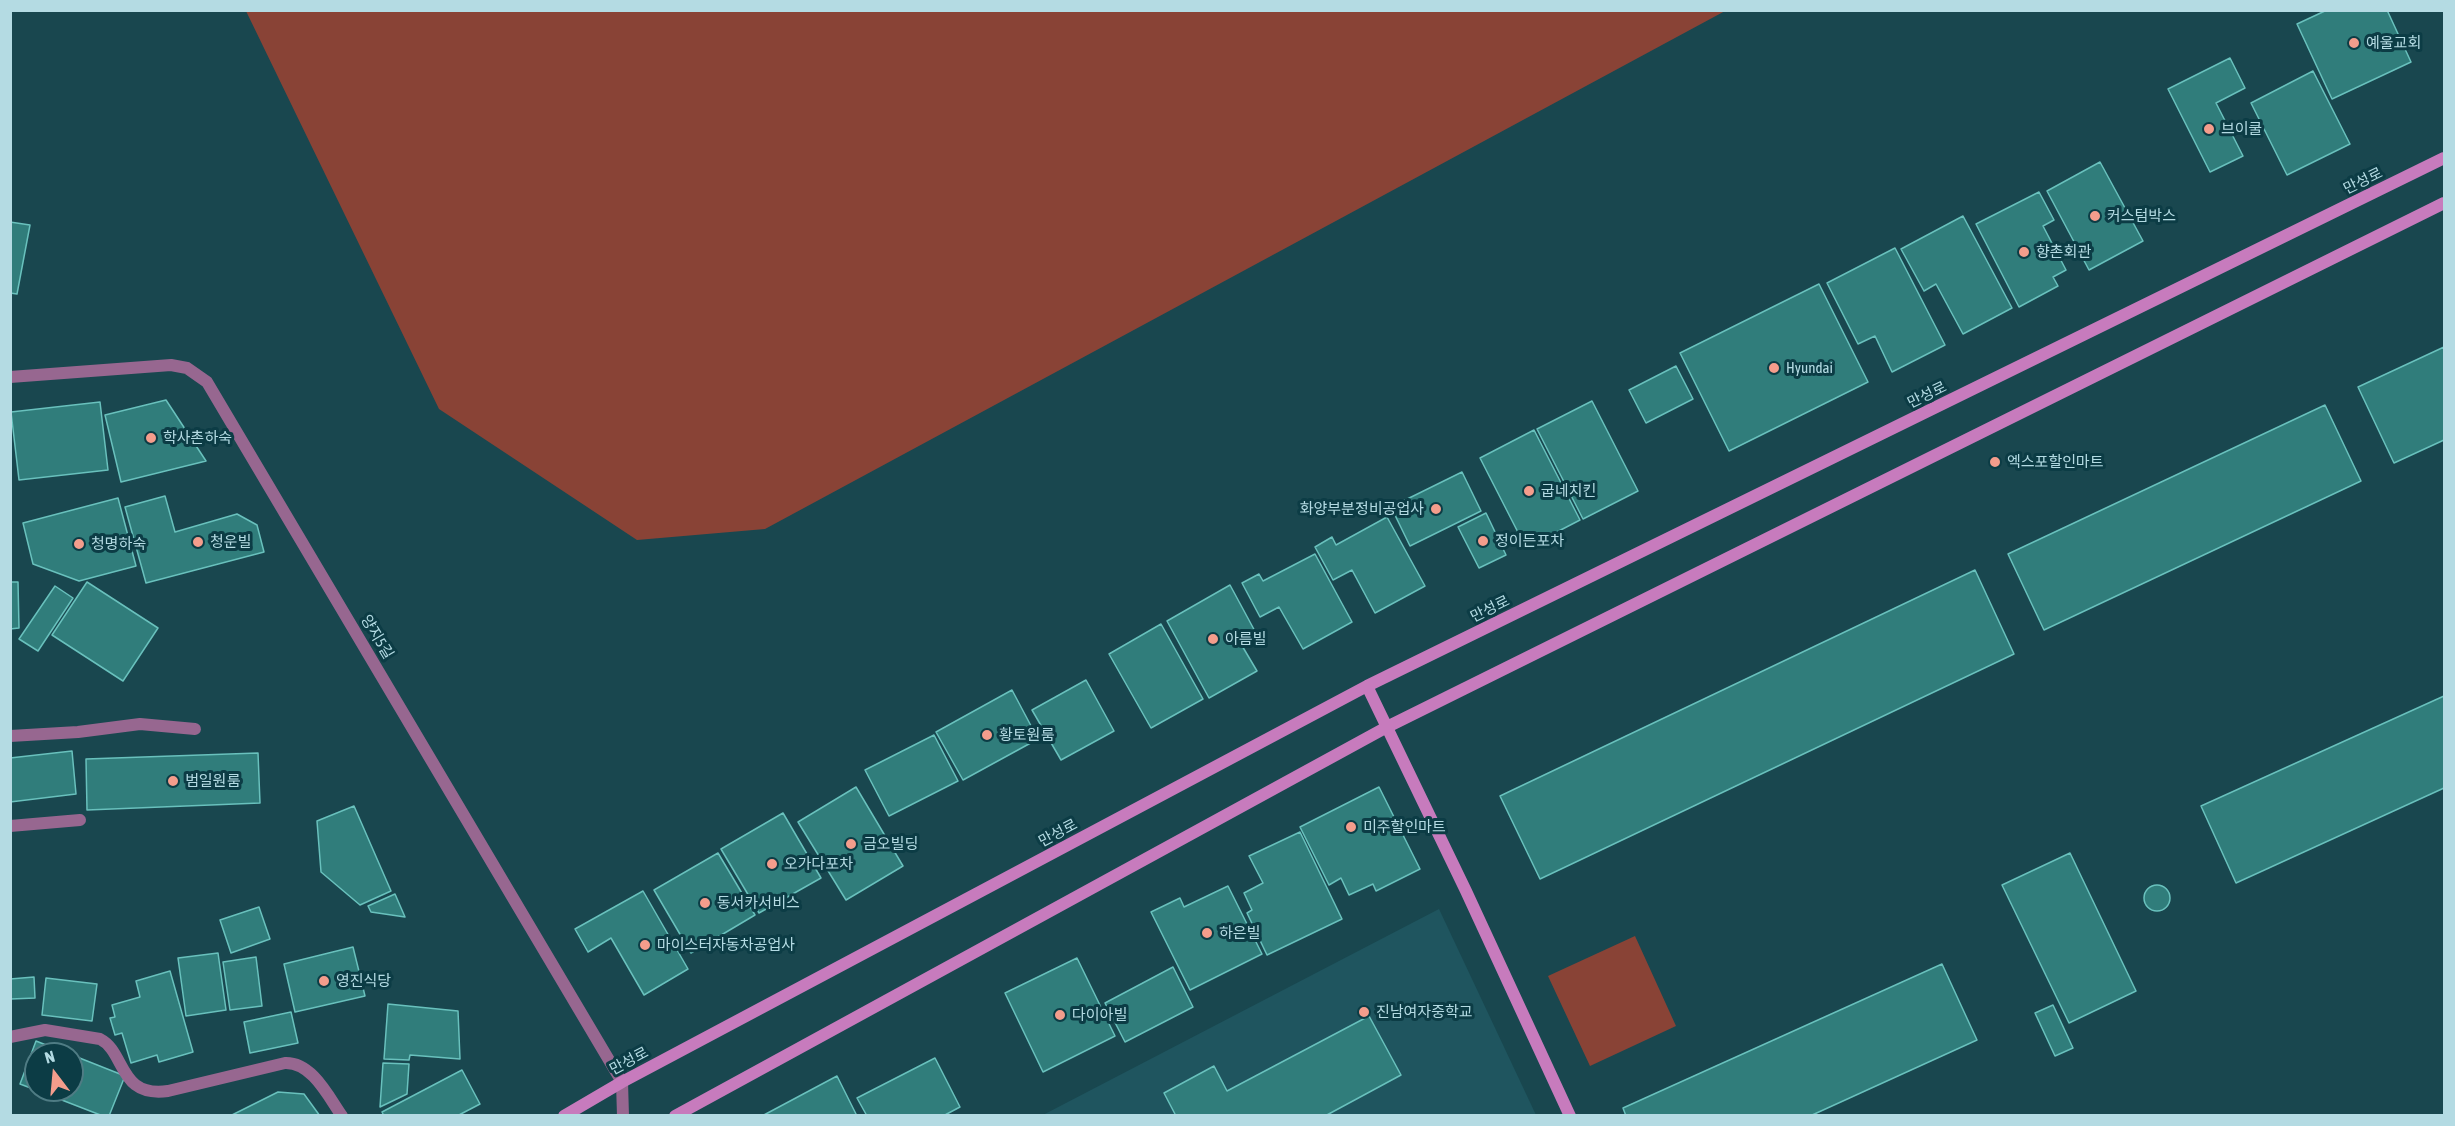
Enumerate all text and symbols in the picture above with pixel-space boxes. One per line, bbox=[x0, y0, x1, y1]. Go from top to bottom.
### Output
place label: 예울교회 bbox=[2366, 34, 2421, 52]
marker: 예울교회 bbox=[2347, 36, 2361, 50]
place label: 브이쿨 bbox=[2221, 120, 2262, 138]
marker: 브이쿨 bbox=[2202, 122, 2216, 136]
street label: 만성로 bbox=[2340, 164, 2386, 198]
place label: 커스텀박스 bbox=[2107, 207, 2176, 225]
marker: 커스텀박스 bbox=[2088, 209, 2102, 223]
place label: 향촌회관 bbox=[2036, 243, 2091, 261]
marker: 향촌회관 bbox=[2017, 245, 2031, 259]
place label: Hyundai bbox=[1786, 359, 1833, 377]
marker: Hyundai bbox=[1767, 361, 1781, 375]
street label: 만성로 bbox=[1904, 378, 1950, 412]
place label: 학사촌하숙 bbox=[163, 429, 232, 447]
marker: 학사촌하숙 bbox=[144, 431, 158, 445]
place label: 엑스포할인마트 bbox=[2007, 453, 2104, 471]
marker: 엑스포할인마트 bbox=[1988, 455, 2002, 469]
place label: 굽네치킨 bbox=[1541, 482, 1596, 500]
marker: 굽네치킨 bbox=[1522, 484, 1536, 498]
place label: 화양부분정비공업사 bbox=[1300, 500, 1424, 518]
marker: 화양부분정비공업사 bbox=[1429, 502, 1443, 516]
place label: 정이든포차 bbox=[1495, 532, 1564, 550]
place label: 청운빌 bbox=[210, 533, 251, 551]
marker: 정이든포차 bbox=[1476, 534, 1490, 548]
place label: 청명하숙 bbox=[91, 535, 146, 553]
marker: 청운빌 bbox=[191, 535, 205, 549]
marker: 청명하숙 bbox=[72, 537, 86, 551]
street label: 만성로 bbox=[1467, 592, 1513, 626]
street label: 양지5길 bbox=[357, 612, 397, 662]
place label: 아름빌 bbox=[1225, 630, 1266, 648]
marker: 아름빌 bbox=[1206, 632, 1220, 646]
place label: 황토원룸 bbox=[999, 726, 1054, 744]
marker: 황토원룸 bbox=[980, 728, 994, 742]
place label: 범일원룸 bbox=[185, 772, 240, 790]
marker: 범일원룸 bbox=[166, 774, 180, 788]
street label: 만성로 bbox=[1035, 815, 1081, 851]
place label: 미주할인마트 bbox=[1363, 818, 1446, 836]
marker: 미주할인마트 bbox=[1344, 820, 1358, 834]
place label: 금오빌딩 bbox=[863, 835, 918, 853]
marker: 금오빌딩 bbox=[844, 837, 858, 851]
place label: 오가다포차 bbox=[784, 855, 853, 873]
marker: 오가다포차 bbox=[765, 857, 779, 871]
place label: 동서카서비스 bbox=[717, 894, 800, 912]
marker: 동서카서비스 bbox=[698, 896, 712, 910]
place label: 하은빌 bbox=[1219, 924, 1260, 942]
marker: 하은빌 bbox=[1200, 926, 1214, 940]
place label: 마이스터자동차공업사 bbox=[657, 936, 795, 954]
marker: 마이스터자동차공업사 bbox=[638, 938, 652, 952]
place label: 영진식당 bbox=[336, 972, 391, 990]
marker: 영진식당 bbox=[317, 974, 331, 988]
place label: 진남여자중학교 bbox=[1376, 1003, 1473, 1021]
marker: 진남여자중학교 bbox=[1357, 1005, 1371, 1019]
place label: 다이아빌 bbox=[1072, 1006, 1127, 1024]
marker: 다이아빌 bbox=[1053, 1008, 1067, 1022]
north arrow bbox=[24, 1042, 84, 1102]
street label: 만성로 bbox=[606, 1043, 652, 1079]
text: N bbox=[43, 1047, 57, 1067]

